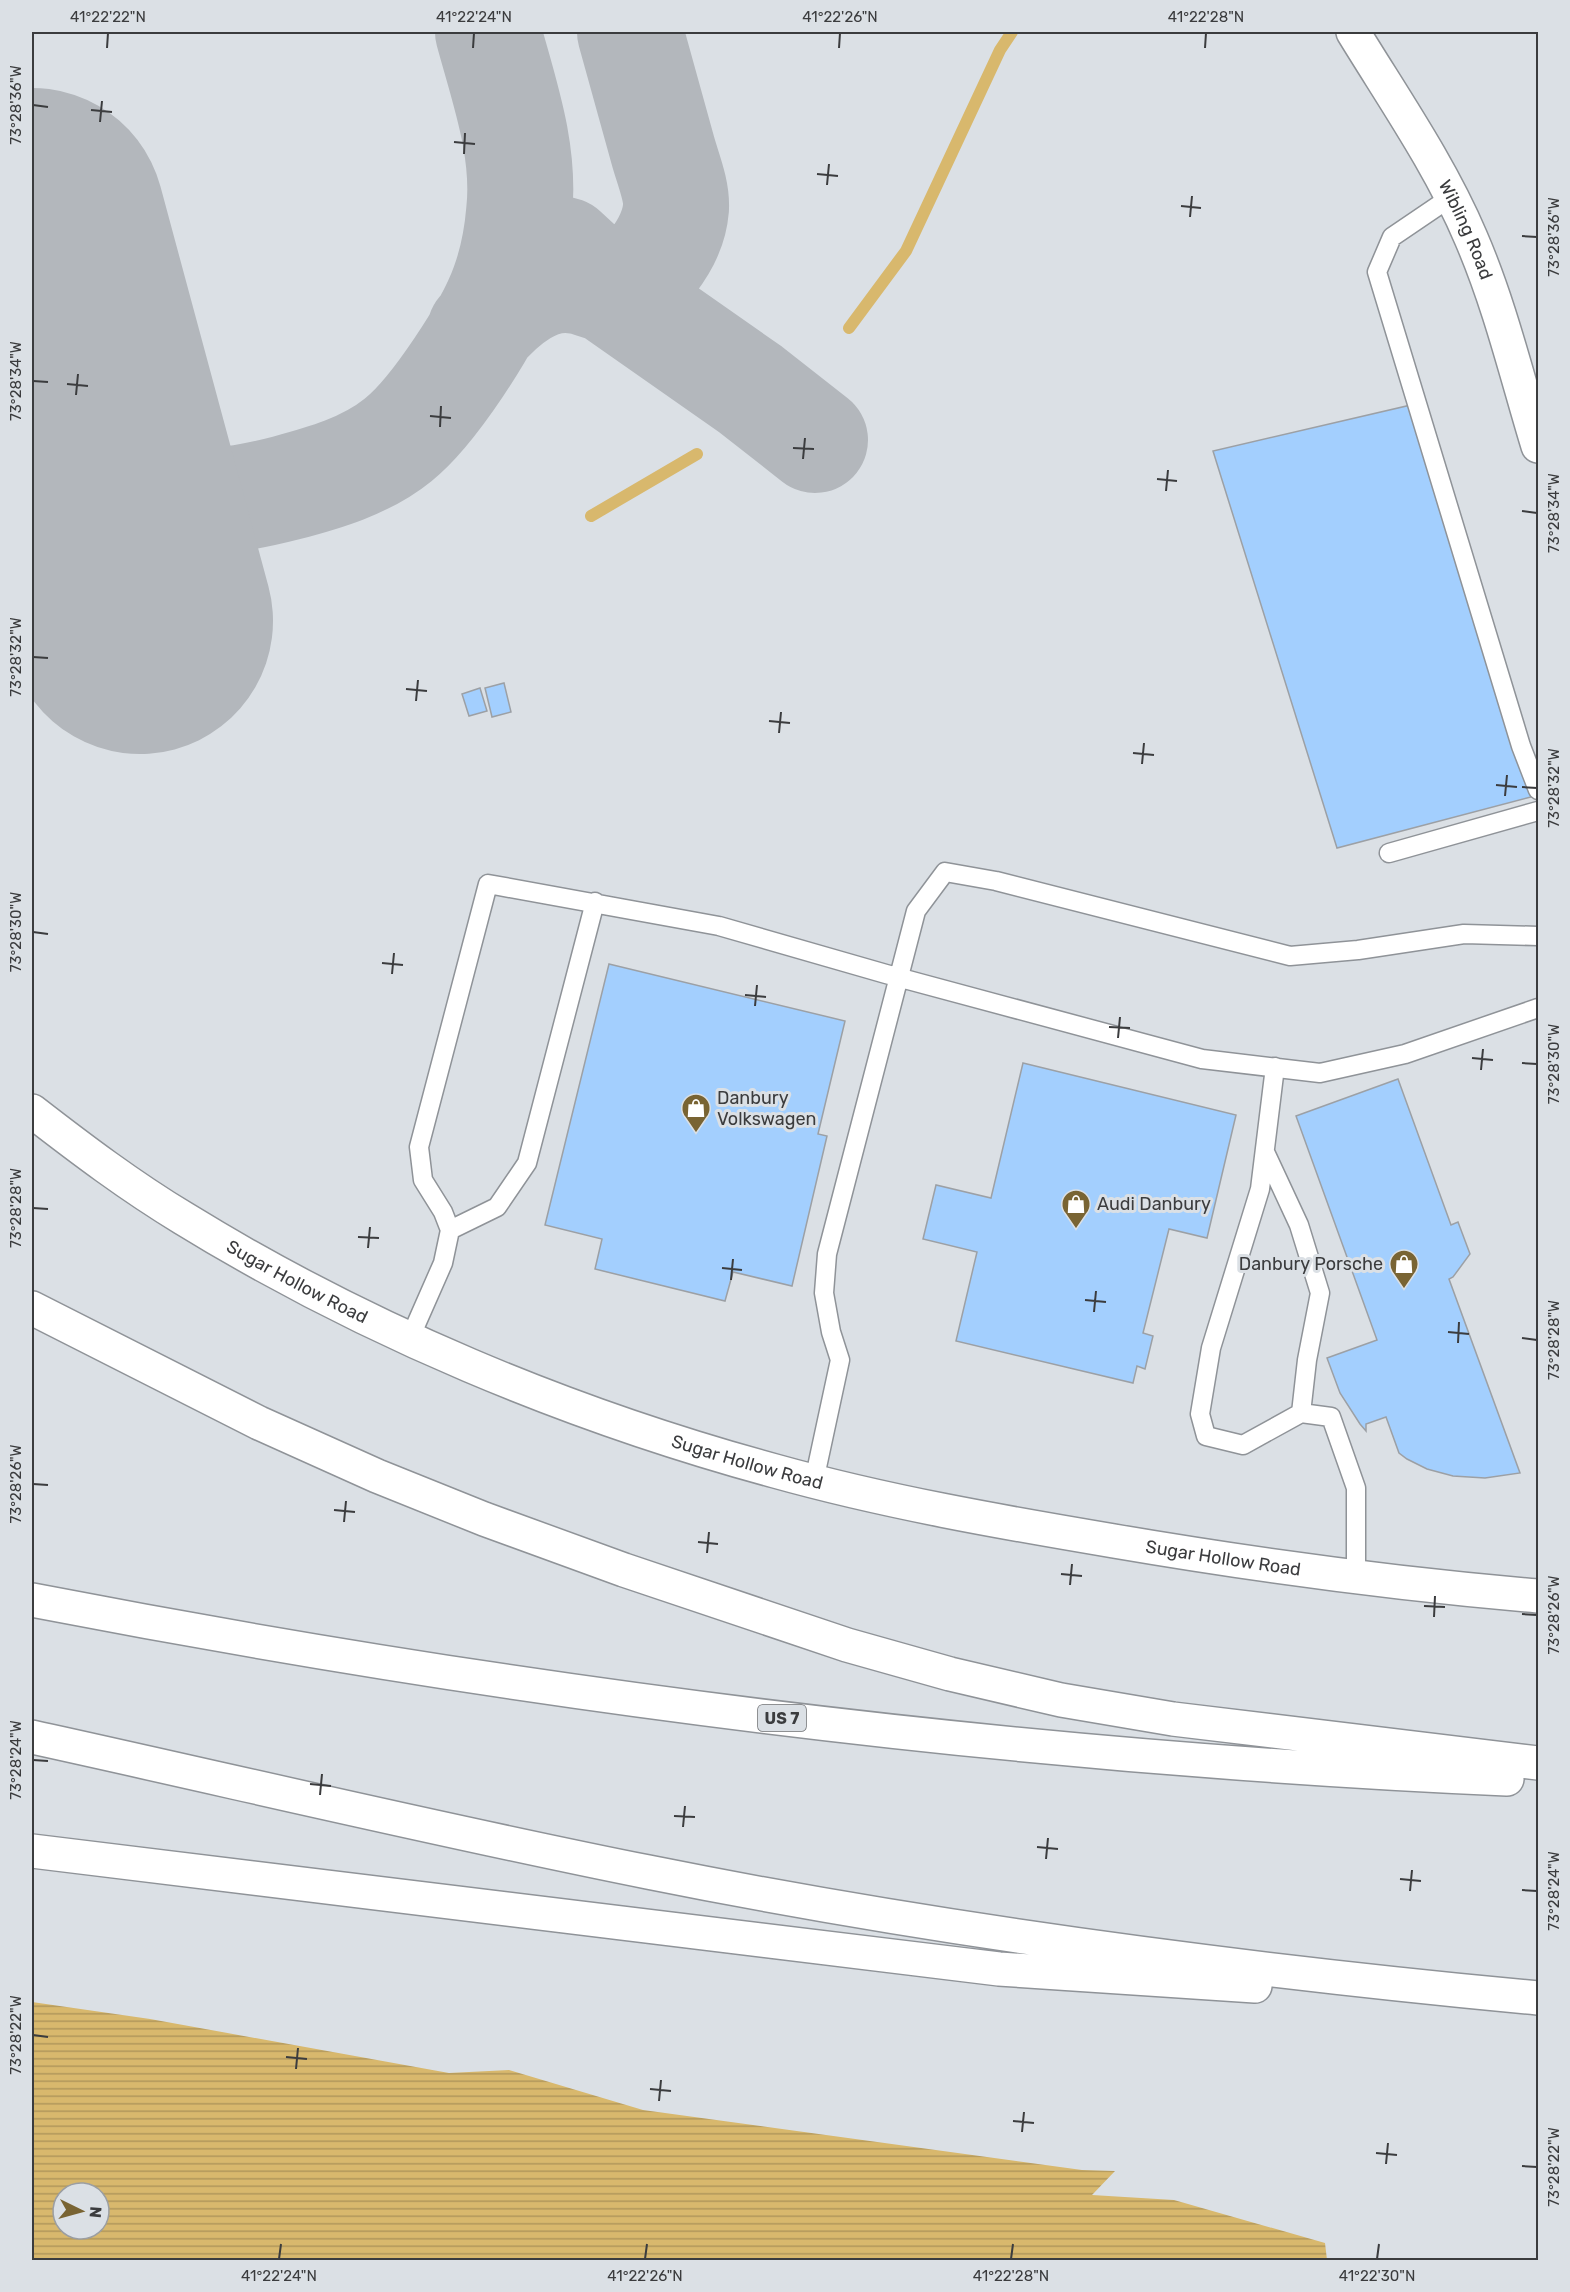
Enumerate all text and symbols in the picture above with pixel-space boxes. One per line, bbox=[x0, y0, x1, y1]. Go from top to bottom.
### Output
text: 41°22'22"N bbox=[70, 8, 146, 26]
text: 41°22'24"N bbox=[436, 8, 512, 26]
text: 41°22'26"N bbox=[802, 8, 878, 26]
text: 41°22'28"N bbox=[1168, 8, 1244, 26]
text: 73°28'36"W bbox=[7, 65, 25, 145]
street label: Wibling Road bbox=[1434, 176, 1497, 283]
text: 73°28'36"W bbox=[1545, 197, 1563, 277]
text: 73°28'34"W bbox=[7, 341, 25, 421]
text: 73°28'34"W bbox=[1545, 473, 1563, 553]
text: 73°28'32"W bbox=[7, 617, 25, 697]
text: 73°28'32"W bbox=[1545, 748, 1563, 828]
text: 73°28'30"W bbox=[7, 892, 25, 972]
text: 73°28'30"W bbox=[1545, 1024, 1563, 1104]
place label: Danbury Volkswagen bbox=[717, 1087, 816, 1130]
shop icon: Danbury Volkswagen bbox=[680, 1092, 712, 1134]
text: 73°28'28"W bbox=[7, 1168, 25, 1248]
shop icon: Audi Danbury bbox=[1060, 1188, 1092, 1230]
place label: Audi Danbury bbox=[1097, 1193, 1211, 1215]
street label: Sugar Hollow Road bbox=[222, 1235, 371, 1328]
shop icon: Danbury Porsche bbox=[1388, 1248, 1420, 1290]
place label: Danbury Porsche bbox=[1239, 1253, 1383, 1275]
text: 73°28'28"W bbox=[1545, 1300, 1563, 1380]
street label: Sugar Hollow Road bbox=[669, 1430, 825, 1494]
text: 73°28'26"W bbox=[7, 1444, 25, 1524]
street label: Sugar Hollow Road bbox=[1144, 1535, 1302, 1581]
text: 73°28'26"W bbox=[1545, 1575, 1563, 1655]
road number: US 7 bbox=[758, 1705, 806, 1731]
text: 73°28'24"W bbox=[7, 1720, 25, 1800]
text: 73°28'24"W bbox=[1545, 1851, 1563, 1931]
text: 73°28'22"W bbox=[7, 1995, 25, 2075]
text: 73°28'22"W bbox=[1545, 2127, 1563, 2207]
north arrow bbox=[51, 2181, 111, 2241]
text: N bbox=[85, 2206, 105, 2219]
text: 41°22'24"N bbox=[241, 2267, 317, 2285]
text: 41°22'26"N bbox=[607, 2267, 683, 2285]
text: 41°22'28"N bbox=[973, 2267, 1049, 2285]
text: 41°22'30"N bbox=[1339, 2267, 1415, 2285]

